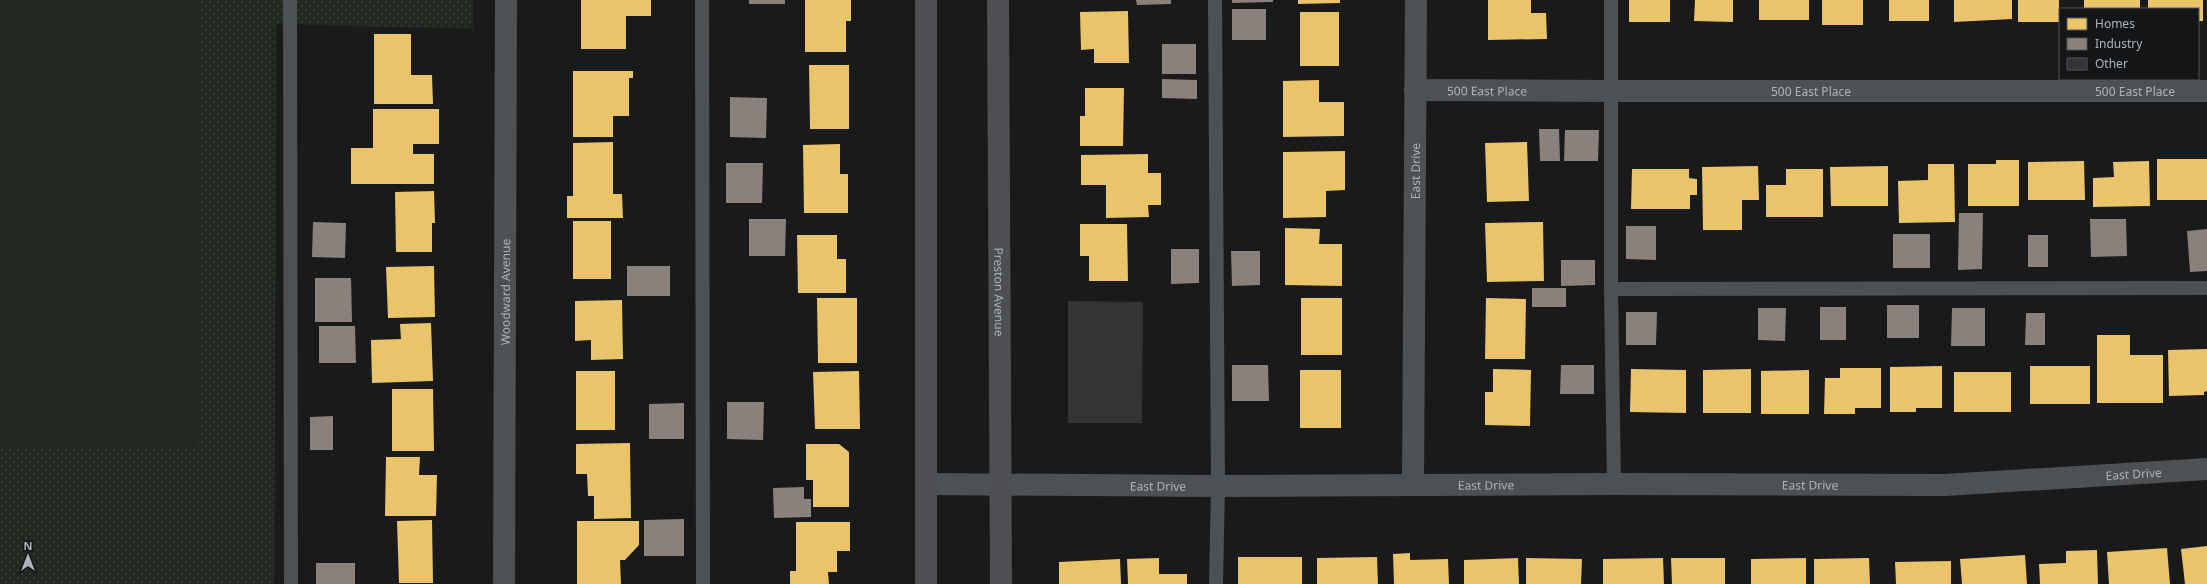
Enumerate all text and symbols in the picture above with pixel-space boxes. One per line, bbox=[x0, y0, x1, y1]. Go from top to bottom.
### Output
legend bbox=[2059, 8, 2199, 80]
text: Homes bbox=[2095, 15, 2135, 32]
text: Industry bbox=[2095, 35, 2143, 52]
text: Other bbox=[2095, 55, 2128, 72]
street label: 500 East Place bbox=[1447, 82, 1527, 99]
street label: 500 East Place bbox=[1771, 83, 1851, 100]
street label: 500 East Place bbox=[2095, 83, 2175, 100]
street label: East Drive bbox=[1406, 143, 1424, 199]
street label: Woodward Avenue bbox=[496, 239, 514, 345]
street label: Preston Avenue bbox=[991, 248, 1008, 337]
street label: East Drive bbox=[2105, 463, 2163, 484]
street label: East Drive bbox=[1458, 476, 1514, 493]
street label: East Drive bbox=[1782, 476, 1838, 493]
street label: East Drive bbox=[1130, 477, 1186, 494]
north arrow bbox=[8, 536, 48, 576]
text: N bbox=[24, 538, 32, 553]

